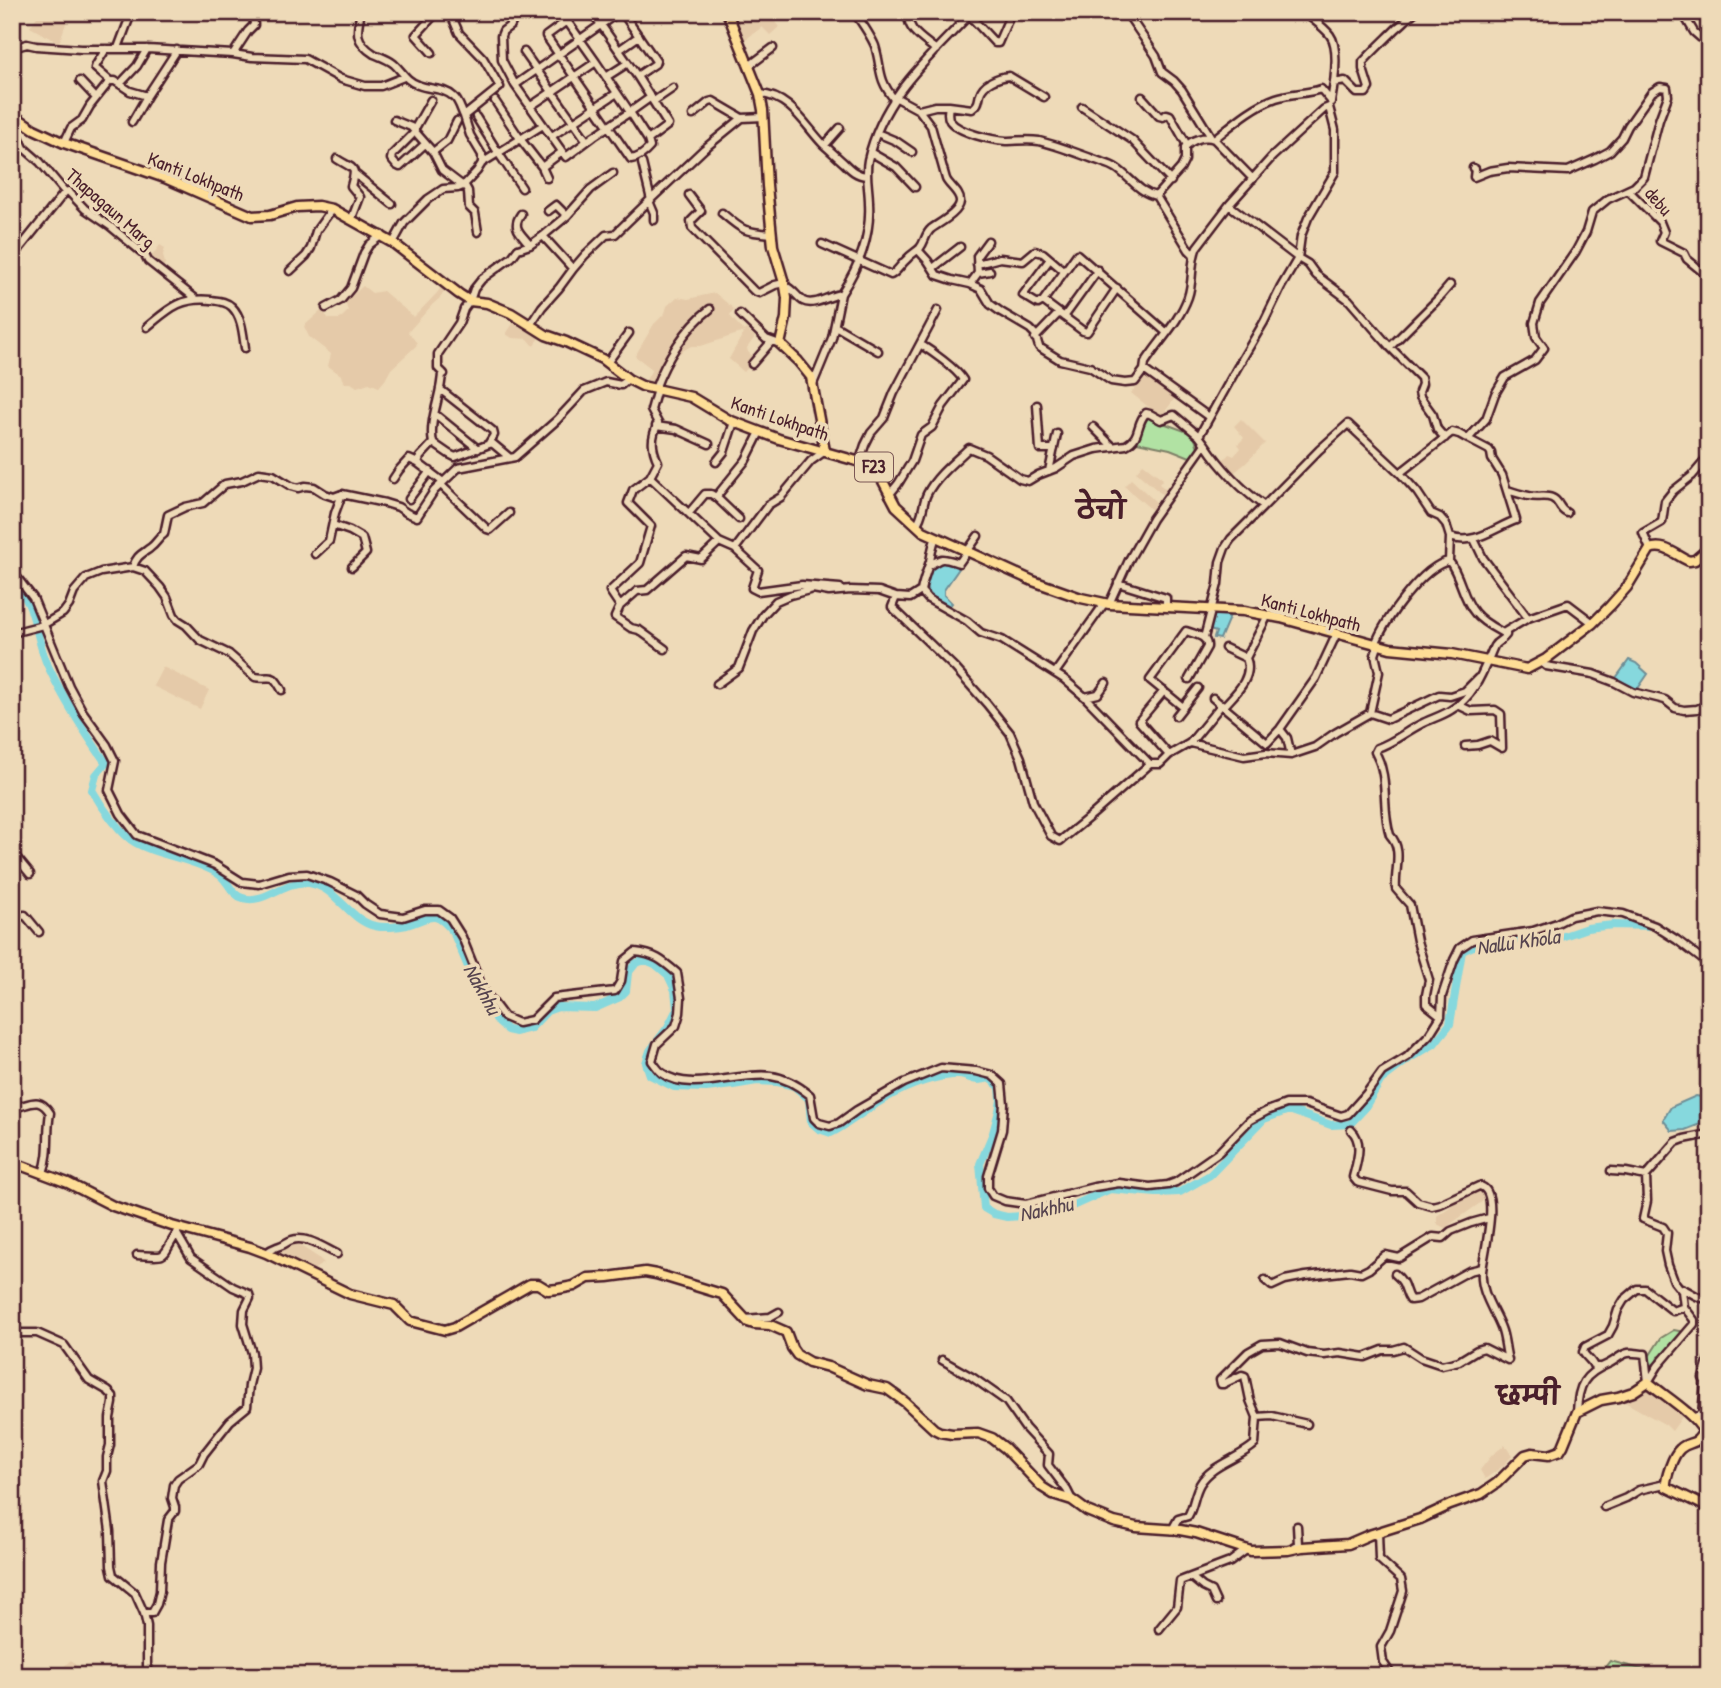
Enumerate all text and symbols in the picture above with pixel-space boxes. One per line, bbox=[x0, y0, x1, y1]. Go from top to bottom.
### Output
street label: Kanti Lokhpath bbox=[144, 145, 248, 207]
street label: Thapagaun Marg bbox=[61, 162, 161, 254]
street label: debu bbox=[1639, 181, 1679, 221]
street label: Kanti Lokhpath bbox=[728, 389, 832, 447]
road number: F23 bbox=[855, 452, 893, 481]
district label: ठेचो bbox=[1075, 488, 1128, 527]
street label: Kanti Lokhpath bbox=[1258, 586, 1364, 638]
water label: Nallu Khola bbox=[1474, 921, 1564, 962]
water label: Nakhhu bbox=[457, 958, 509, 1021]
water label: Nakhhu bbox=[1016, 1188, 1077, 1228]
district label: छम्पी bbox=[1495, 1376, 1561, 1413]

